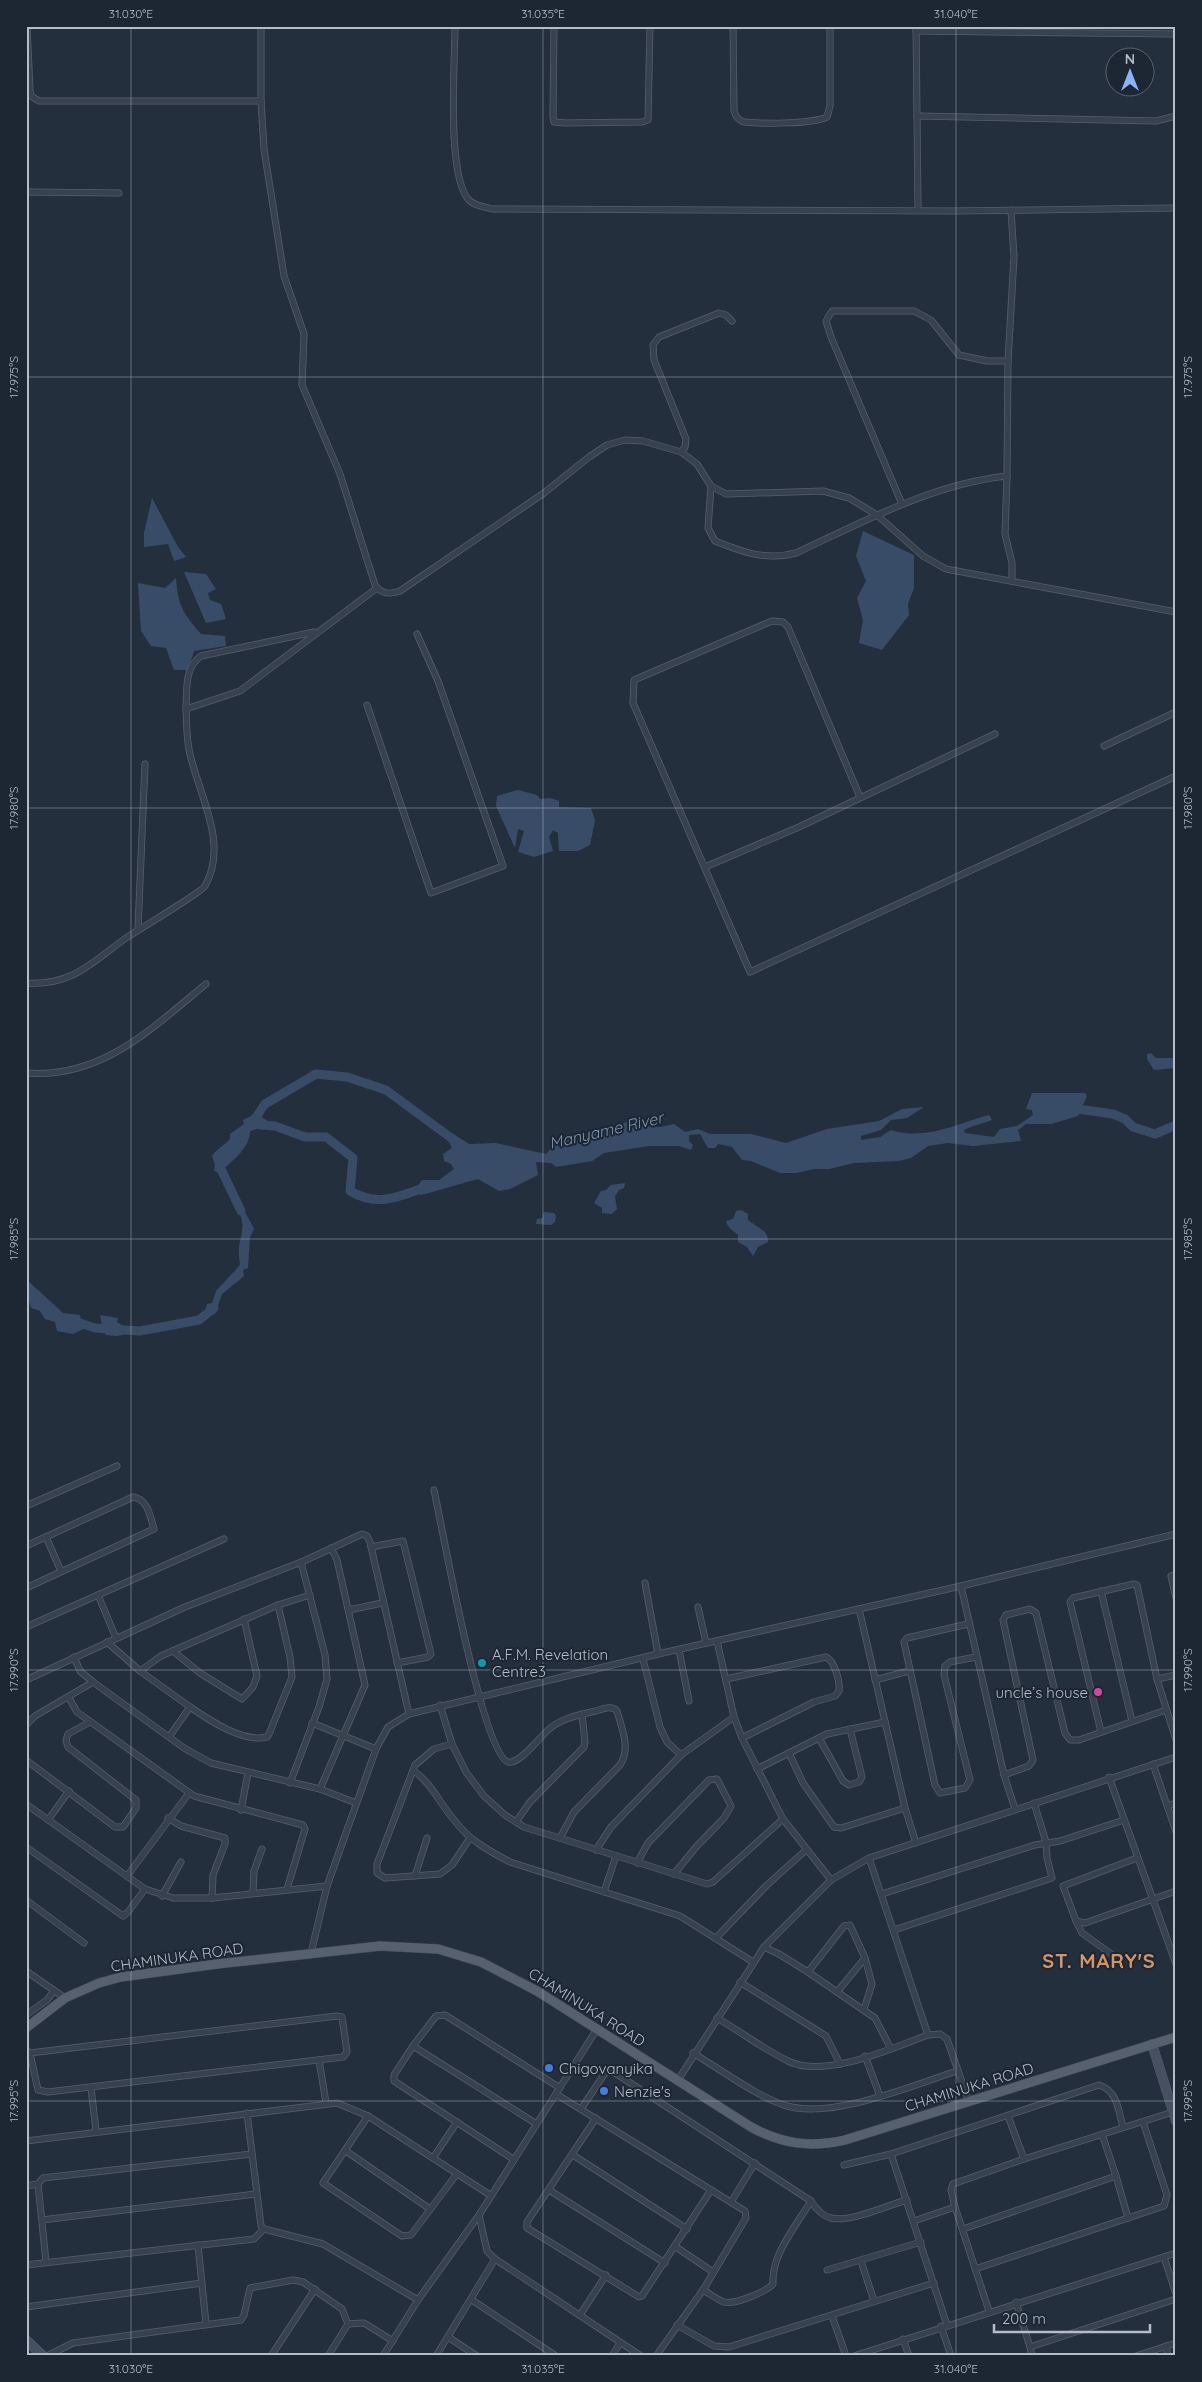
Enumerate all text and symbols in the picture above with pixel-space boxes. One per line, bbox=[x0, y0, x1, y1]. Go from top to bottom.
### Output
text: 31.030°E bbox=[109, 6, 153, 21]
text: 31.035°E bbox=[521, 6, 565, 21]
text: 31.040°E bbox=[934, 6, 978, 21]
north arrow bbox=[1104, 48, 1154, 98]
text: N bbox=[1125, 50, 1135, 68]
text: 17.975°S bbox=[6, 356, 21, 398]
text: 17.975°S bbox=[1180, 356, 1195, 398]
text: 17.980°S bbox=[6, 786, 21, 830]
text: 17.980°S bbox=[1180, 786, 1195, 830]
water label: Manyame River bbox=[547, 1107, 667, 1153]
text: 17.985°S bbox=[6, 1218, 21, 1260]
text: 17.985°S bbox=[1180, 1218, 1195, 1260]
place label: A.F.M. Revelation Centre3 bbox=[492, 1645, 608, 1681]
text: 17.990°S bbox=[6, 1648, 21, 1692]
text: 17.990°S bbox=[1180, 1648, 1195, 1692]
marker: A.F.M. Revelation Centre3 bbox=[476, 1657, 488, 1669]
place label: uncle’s house bbox=[996, 1683, 1088, 1702]
marker: uncle’s house bbox=[1092, 1686, 1104, 1698]
street label: CHAMINUKA ROAD bbox=[109, 1938, 245, 1976]
district label: ST. MARY'S bbox=[1042, 1948, 1156, 1973]
street label: CHAMINUKA ROAD bbox=[525, 1963, 649, 2051]
street label: CHAMINUKA ROAD bbox=[902, 2058, 1036, 2116]
place label: Chigovanyika bbox=[559, 2059, 653, 2078]
marker: Chigovanyika bbox=[543, 2062, 555, 2074]
text: 17.995°S bbox=[6, 2079, 21, 2122]
text: 17.995°S bbox=[1180, 2079, 1195, 2122]
place label: Nenzie's bbox=[614, 2082, 671, 2101]
marker: Nenzie's bbox=[598, 2085, 610, 2097]
scale bar bbox=[994, 2302, 1151, 2334]
text: 200 m bbox=[1002, 2309, 1046, 2328]
text: 31.030°E bbox=[109, 2361, 153, 2376]
text: 31.035°E bbox=[521, 2361, 565, 2376]
text: 31.040°E bbox=[934, 2361, 978, 2376]

